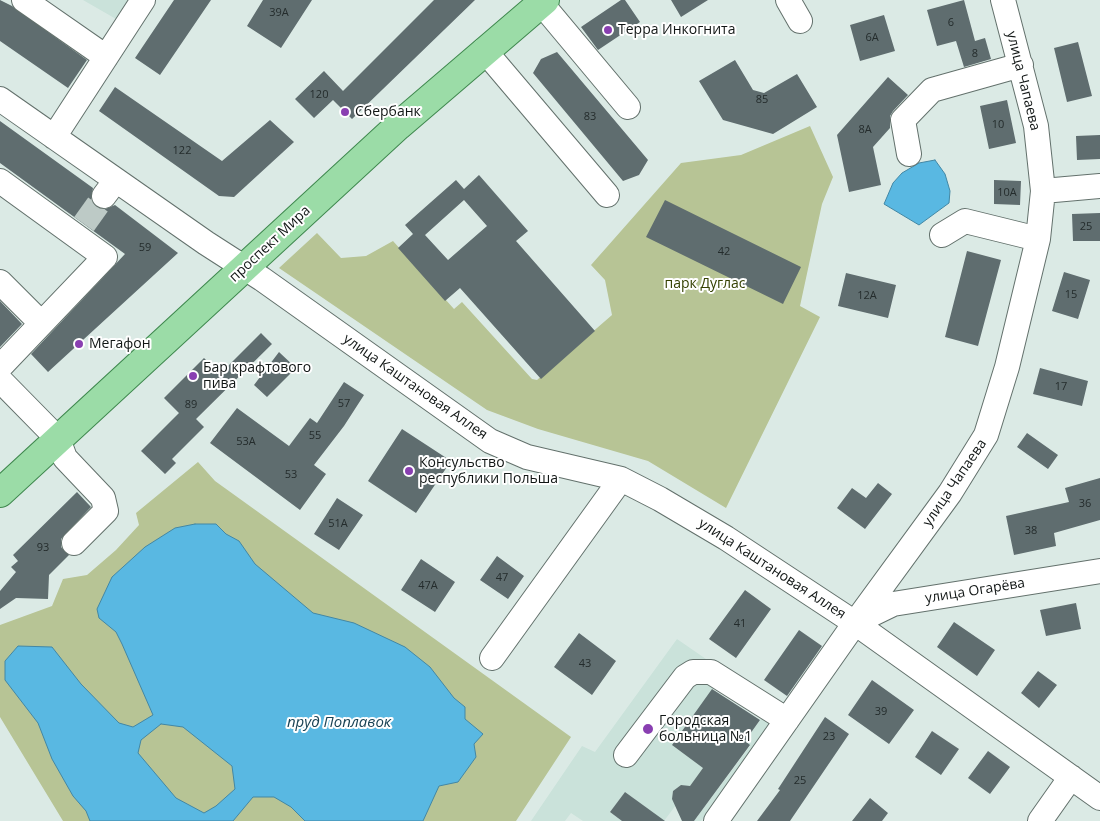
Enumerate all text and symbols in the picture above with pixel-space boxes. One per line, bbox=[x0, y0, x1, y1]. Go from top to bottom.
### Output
house number: 39А bbox=[269, 6, 289, 20]
house number: 6 bbox=[948, 16, 954, 30]
place label: Терра Инкогнита bbox=[618, 22, 735, 38]
marker: Терра Инкогнита bbox=[602, 24, 614, 36]
street label: улица Чапаева bbox=[1003, 30, 1043, 132]
house number: 6А bbox=[865, 31, 879, 45]
house number: 8 bbox=[972, 47, 978, 61]
house number: 120 bbox=[310, 88, 328, 102]
house number: 85 bbox=[756, 93, 768, 107]
place label: Сбербанк bbox=[355, 104, 421, 120]
marker: Сбербанк bbox=[339, 106, 351, 118]
house number: 83 bbox=[584, 110, 596, 124]
house number: 10 bbox=[992, 118, 1004, 132]
house number: 8А bbox=[858, 123, 872, 137]
house number: 122 bbox=[173, 144, 191, 158]
house number: 10А bbox=[997, 186, 1017, 200]
street label: проспект Мира bbox=[226, 202, 314, 286]
house number: 25 bbox=[1080, 220, 1092, 234]
house number: 59 bbox=[139, 241, 151, 255]
house number: 42 bbox=[718, 245, 730, 259]
park label: парк Дуглас bbox=[664, 276, 746, 292]
house number: 15 bbox=[1065, 288, 1077, 302]
house number: 12А bbox=[857, 289, 877, 303]
street label: улица Каштановая Аллея bbox=[340, 331, 490, 443]
place label: Мегафон bbox=[89, 336, 151, 352]
marker: Мегафон bbox=[73, 338, 85, 350]
place label: Бар крафтового пива bbox=[203, 360, 311, 392]
marker: Бар крафтового пива bbox=[187, 370, 199, 382]
house number: 17 bbox=[1055, 380, 1067, 394]
house number: 57 bbox=[338, 397, 350, 411]
house number: 89 bbox=[185, 398, 197, 412]
house number: 55 bbox=[309, 429, 321, 443]
house number: 53А bbox=[236, 435, 256, 449]
street label: улица Чапаева bbox=[920, 436, 990, 530]
place label: Консульство республики Польша bbox=[419, 455, 558, 488]
marker: Консульство республики Польша bbox=[403, 465, 415, 477]
house number: 53 bbox=[285, 468, 297, 482]
house number: 36 bbox=[1079, 497, 1091, 511]
street label: улица Каштановая Аллея bbox=[695, 515, 849, 623]
house number: 51А bbox=[328, 517, 348, 531]
house number: 38 bbox=[1025, 524, 1037, 538]
house number: 93 bbox=[37, 541, 49, 555]
house number: 47 bbox=[496, 571, 508, 585]
street label: улица Огарёва bbox=[924, 575, 1026, 607]
house number: 47А bbox=[418, 579, 438, 593]
house number: 41 bbox=[734, 617, 746, 631]
house number: 43 bbox=[579, 657, 591, 671]
house number: 39 bbox=[875, 705, 887, 719]
place label: Городская больница №1 bbox=[659, 713, 752, 746]
water label: пруд Поплавок bbox=[287, 714, 391, 732]
marker: Городская больница №1 bbox=[641, 722, 655, 736]
house number: 23 bbox=[823, 730, 835, 744]
house number: 25 bbox=[794, 774, 806, 788]

